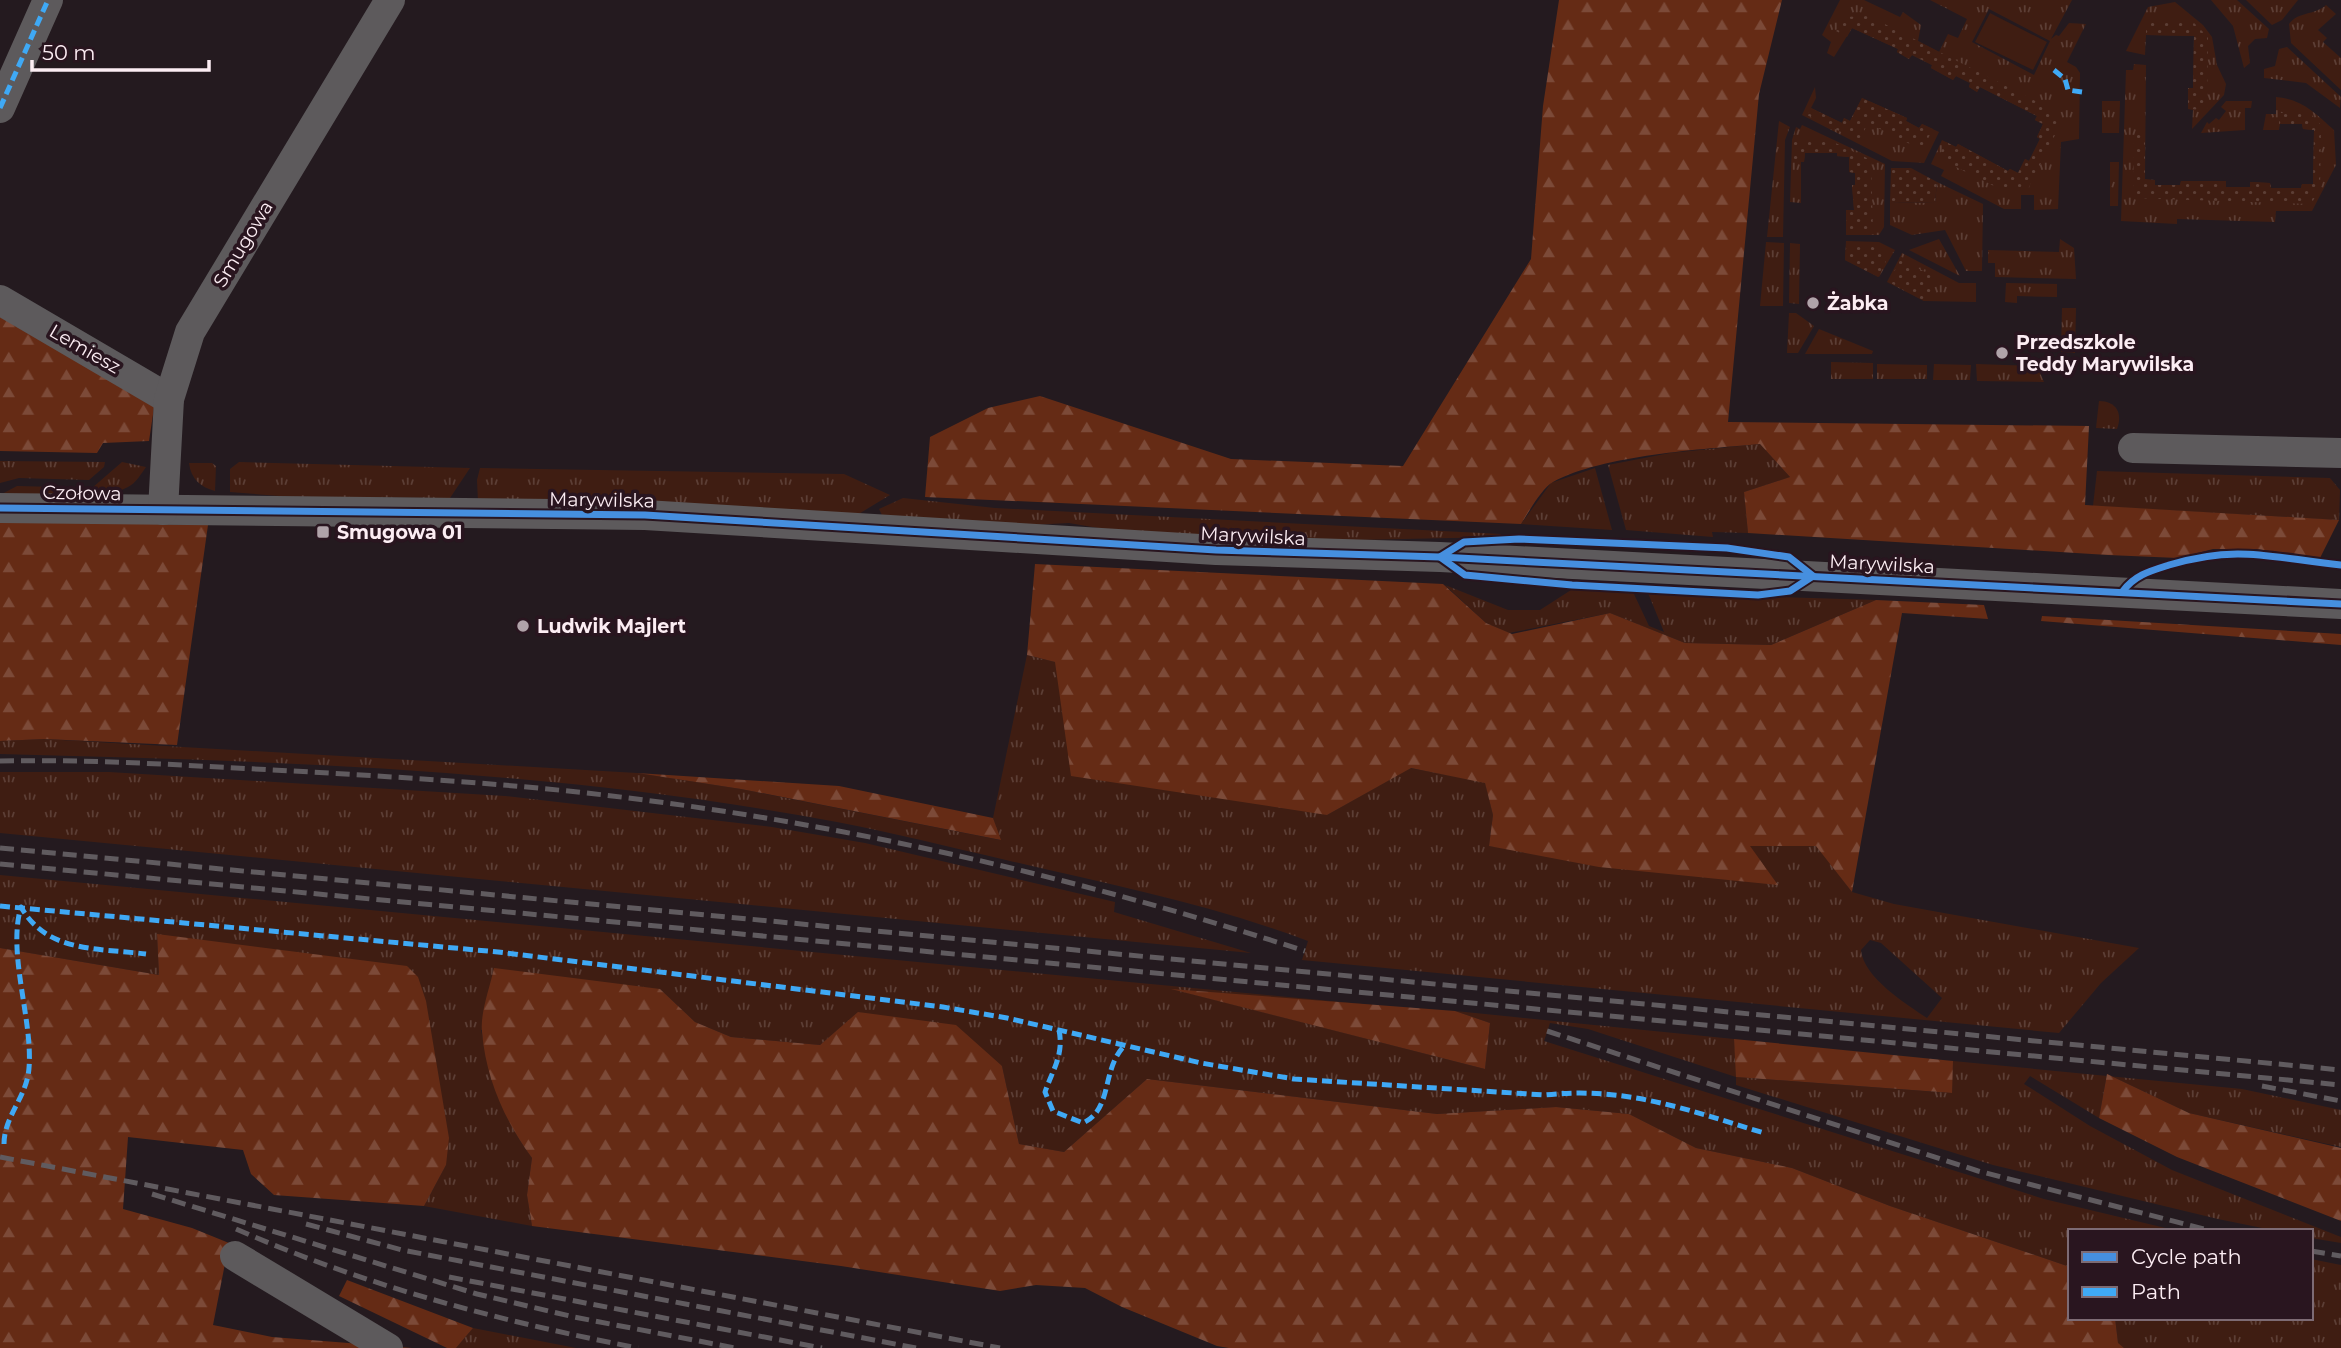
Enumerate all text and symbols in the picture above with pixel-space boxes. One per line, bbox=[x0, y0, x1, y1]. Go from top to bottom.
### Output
scale bar bbox=[32, 28, 208, 72]
text: 50 m bbox=[42, 40, 96, 65]
street label: Smugowa bbox=[208, 197, 278, 291]
place label: Żabka bbox=[1827, 291, 1889, 315]
marker: Żabka bbox=[1805, 295, 1821, 311]
street label: Lemiesz bbox=[45, 319, 125, 379]
place label: Przedszkole Teddy Marywilska bbox=[2016, 331, 2194, 376]
marker: Przedszkole Teddy Marywilska bbox=[1994, 345, 2010, 361]
street label: Czołowa bbox=[42, 481, 122, 505]
street label: Marywilska bbox=[549, 488, 655, 512]
place label: Smugowa 01 bbox=[337, 521, 462, 544]
street label: Marywilska bbox=[1200, 522, 1306, 550]
marker: Smugowa 01 bbox=[315, 524, 331, 540]
street label: Marywilska bbox=[1829, 550, 1935, 578]
place label: Ludwik Majlert bbox=[537, 615, 686, 638]
marker: Ludwik Majlert bbox=[515, 618, 531, 634]
legend bbox=[2068, 1229, 2313, 1320]
text: Cycle path bbox=[2131, 1244, 2242, 1269]
text: Path bbox=[2131, 1279, 2181, 1304]

